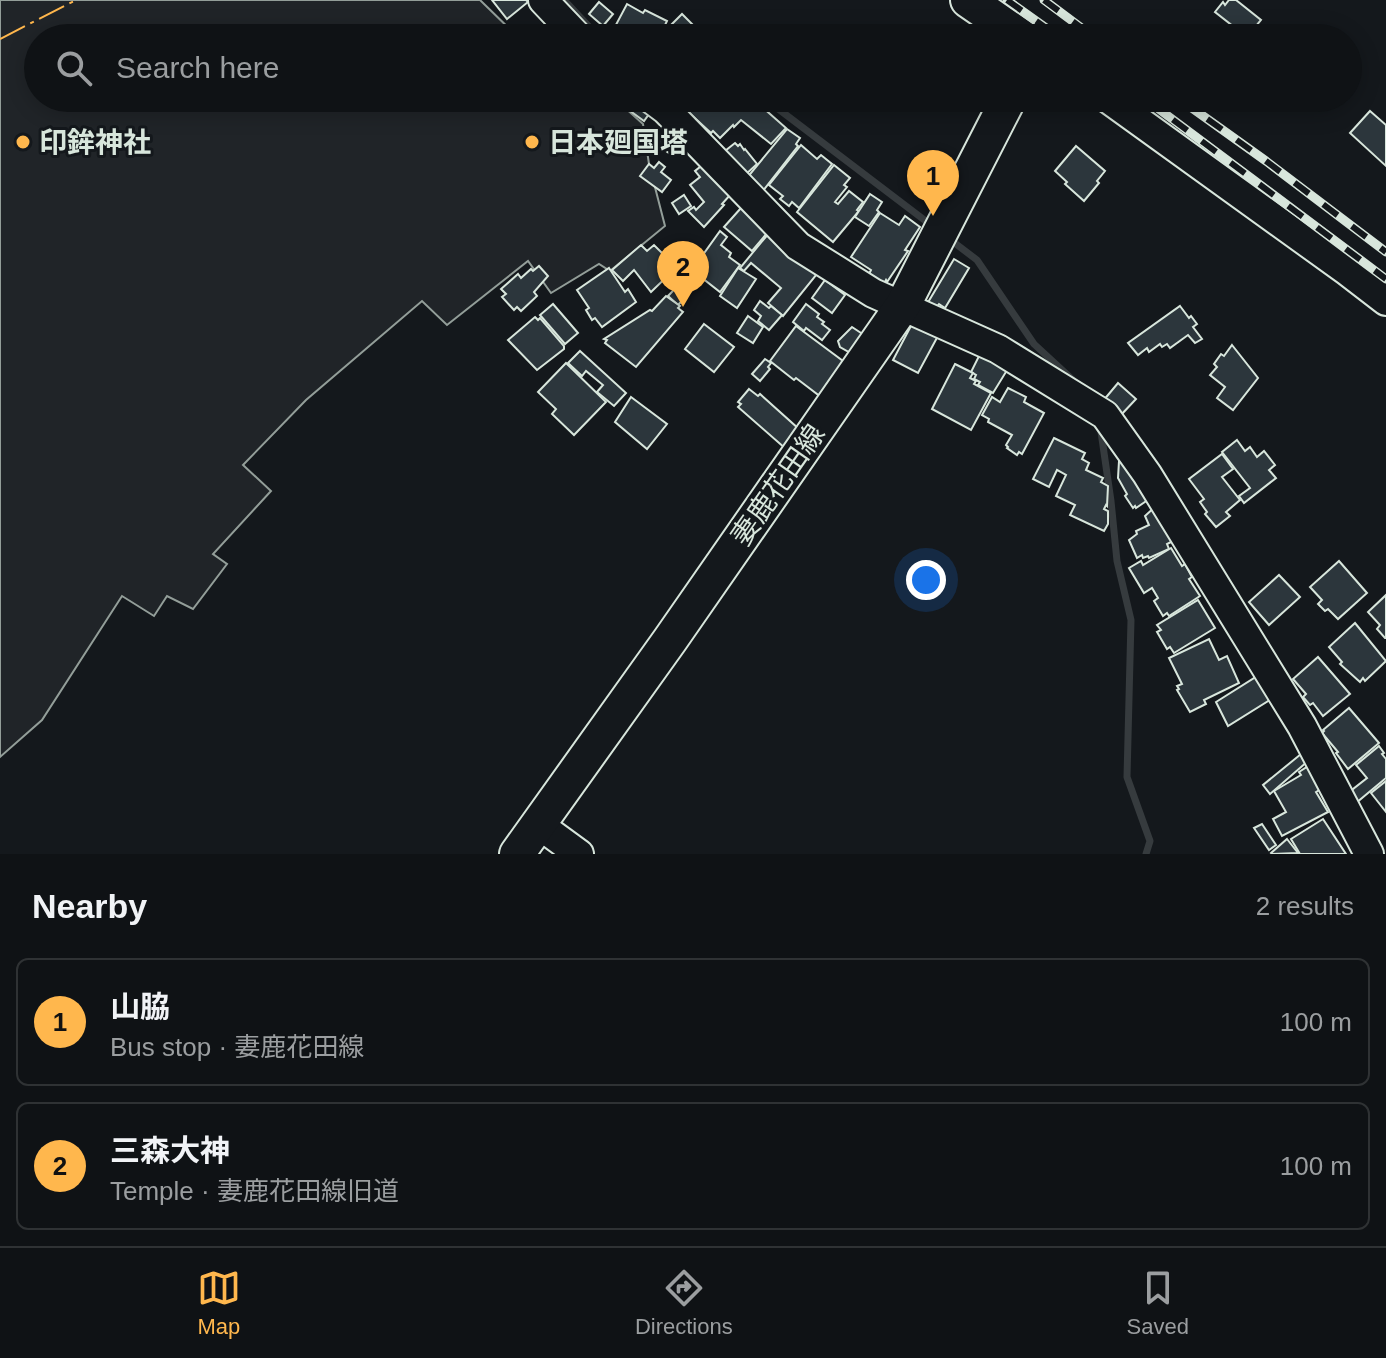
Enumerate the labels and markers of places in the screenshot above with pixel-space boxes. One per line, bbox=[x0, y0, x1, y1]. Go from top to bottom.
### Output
place label: 印鉾神社 bbox=[39, 127, 151, 158]
place label: 日本廻国塔 bbox=[548, 127, 688, 158]
marker: 印鉾神社 bbox=[14, 133, 32, 151]
marker: 日本廻国塔 bbox=[523, 133, 541, 151]
pin: 1 bbox=[907, 150, 959, 216]
pin: 2 bbox=[657, 241, 709, 307]

